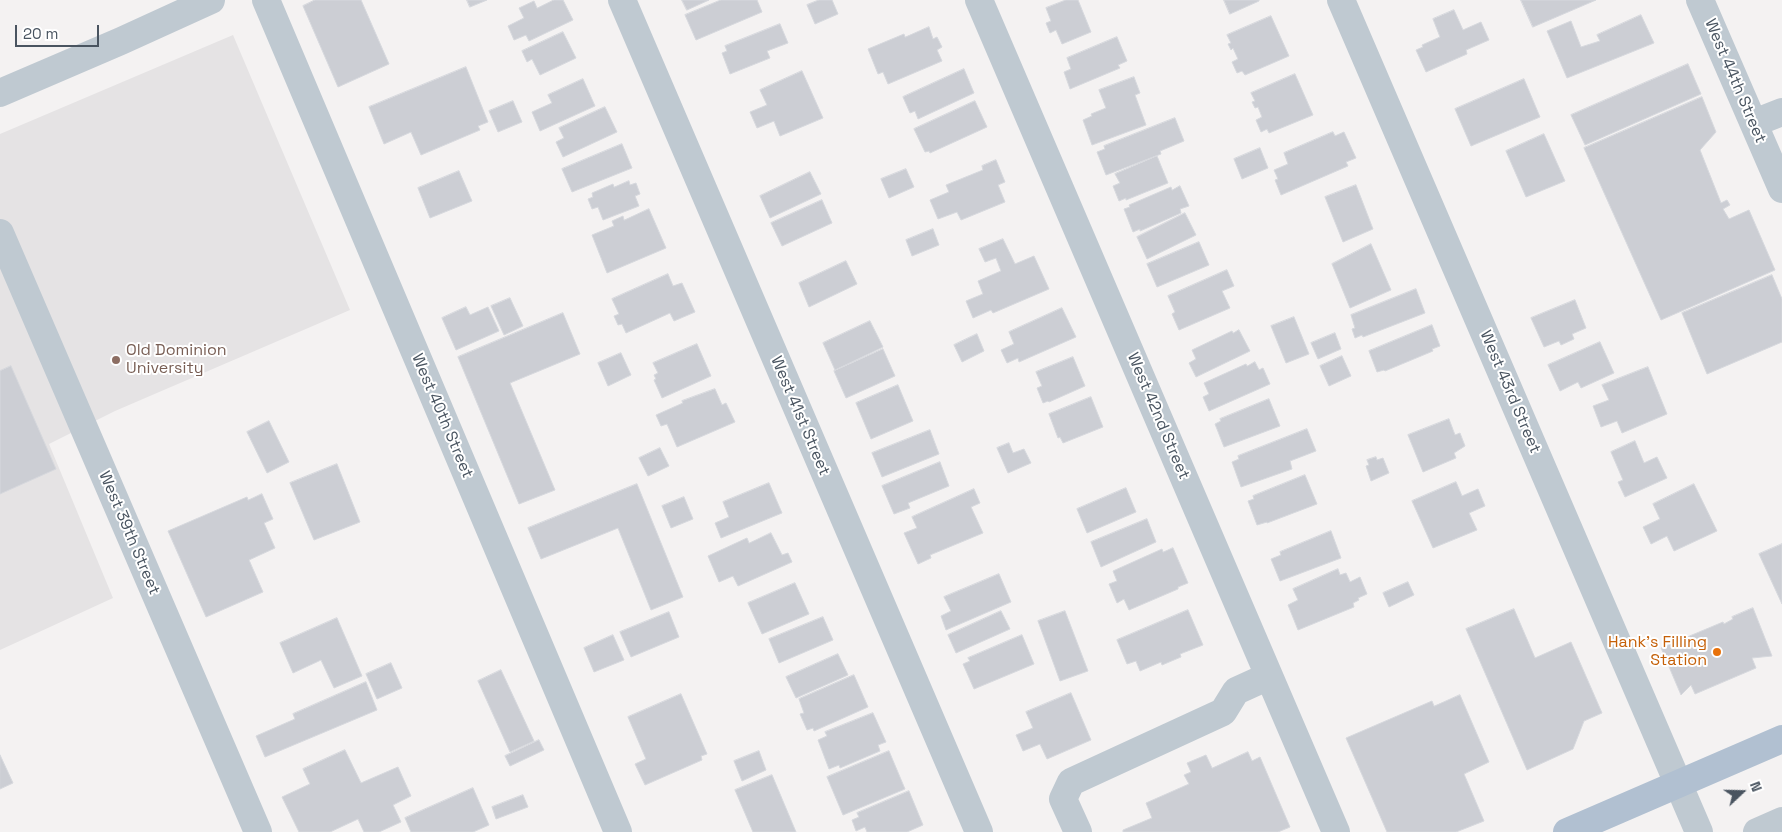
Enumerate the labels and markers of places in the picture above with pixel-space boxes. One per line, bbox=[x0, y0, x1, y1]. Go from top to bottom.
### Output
place label: Old Dominion University bbox=[126, 341, 227, 379]
marker: Old Dominion University bbox=[110, 354, 122, 366]
place label: Hank's Filling Station bbox=[1608, 633, 1707, 671]
marker: Hank's Filling Station bbox=[1711, 646, 1723, 658]

